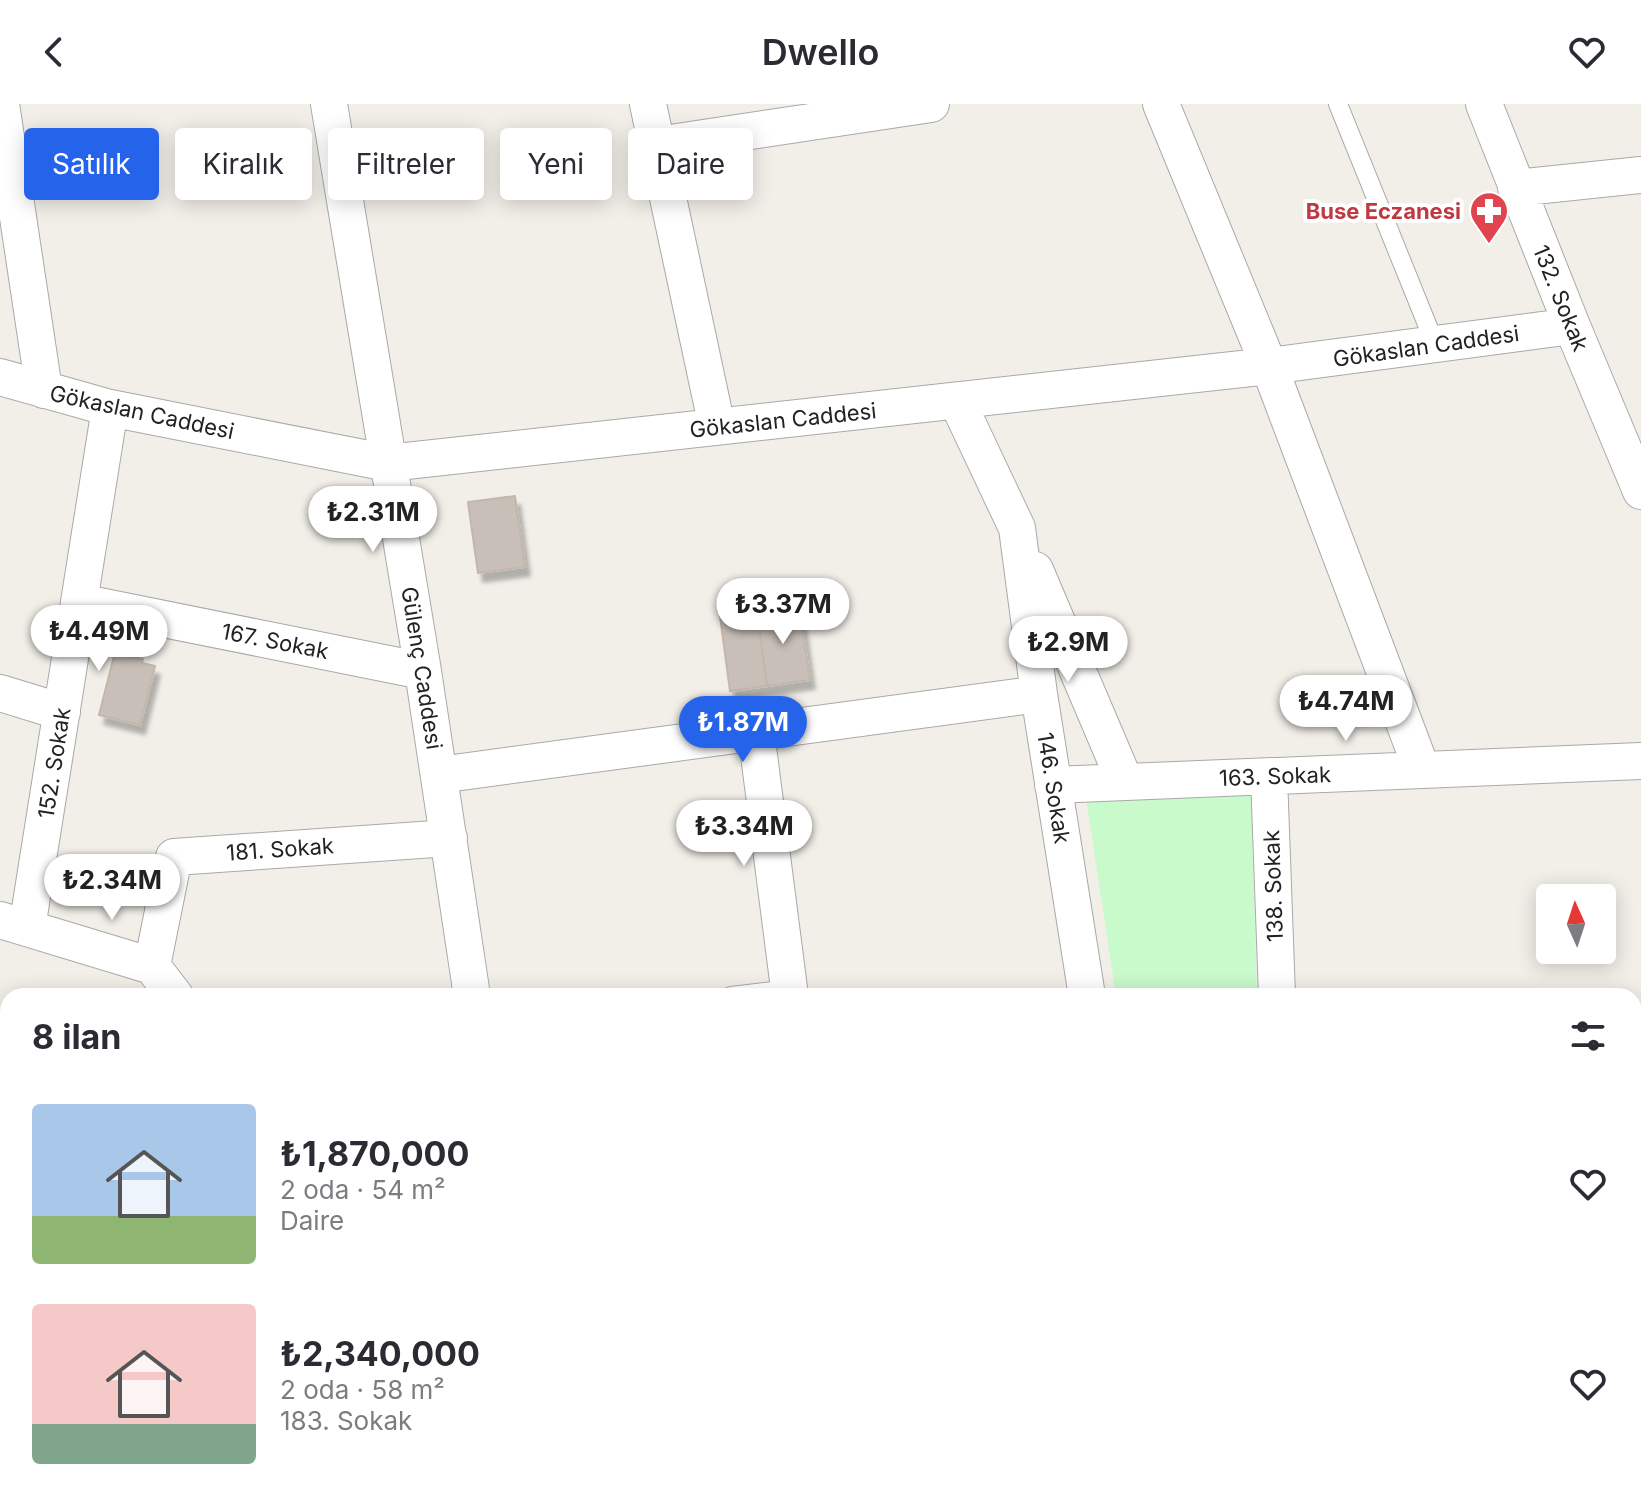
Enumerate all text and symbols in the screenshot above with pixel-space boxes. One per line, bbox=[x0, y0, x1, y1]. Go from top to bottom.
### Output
icon: back bbox=[32, 30, 76, 74]
text: Dwello bbox=[762, 30, 879, 74]
icon: heart bbox=[1565, 30, 1609, 74]
chip: Satılık bbox=[24, 128, 159, 200]
chip: Kiralık bbox=[175, 128, 312, 200]
chip: Filtreler bbox=[328, 128, 484, 200]
chip: Yeni bbox=[500, 128, 612, 200]
chip: Daire bbox=[628, 128, 753, 200]
pharmacy icon: Buse Eczanesi bbox=[1468, 190, 1510, 245]
place label: Buse Eczanesi bbox=[1306, 198, 1461, 224]
street label: 132. Sokak bbox=[1528, 241, 1594, 355]
street label: Gökaslan Caddesi bbox=[1331, 320, 1521, 372]
street label: Gökaslan Caddesi bbox=[48, 380, 236, 444]
street label: Gökaslan Caddesi bbox=[688, 397, 878, 443]
pin: ₺2.31M bbox=[308, 486, 438, 554]
text: ₺2.31M bbox=[326, 496, 420, 527]
pin: ₺3.37M bbox=[718, 578, 848, 646]
street label: Gülenç Caddesi bbox=[396, 585, 448, 751]
text: ₺3.37M bbox=[734, 588, 832, 619]
pin: ₺4.49M bbox=[34, 605, 164, 673]
text: ₺4.49M bbox=[49, 615, 149, 646]
pin: ₺2.9M bbox=[1012, 616, 1124, 684]
street label: 167. Sokak bbox=[219, 618, 331, 664]
text: ₺2.9M bbox=[1027, 626, 1109, 657]
pin: ₺4.74M bbox=[1281, 675, 1411, 743]
text: ₺4.74M bbox=[1298, 685, 1394, 716]
pin: ₺1.87M bbox=[678, 696, 808, 764]
street label: 152. Sokak bbox=[32, 706, 76, 820]
text: ₺1.87M bbox=[697, 706, 789, 737]
street label: 146. Sokak bbox=[1032, 730, 1076, 846]
street label: 163. Sokak bbox=[1219, 761, 1331, 791]
pin: ₺3.34M bbox=[679, 800, 809, 868]
text: ₺3.34M bbox=[694, 810, 794, 841]
street label: 138. Sokak bbox=[1258, 830, 1288, 942]
street label: 181. Sokak bbox=[225, 832, 335, 866]
pin: ₺2.34M bbox=[47, 854, 177, 922]
text: ₺2.34M bbox=[62, 864, 162, 895]
north arrow bbox=[1536, 884, 1616, 964]
map controls bbox=[1536, 884, 1616, 964]
icon: filters bbox=[1566, 1014, 1610, 1058]
text: 8 ilan bbox=[32, 1016, 122, 1057]
text: ₺1,870,000 bbox=[280, 1133, 469, 1174]
icon: home bbox=[96, 1136, 192, 1232]
icon: heart bbox=[1566, 1162, 1610, 1206]
text: 2 oda · 54 m² bbox=[280, 1174, 446, 1205]
text: Daire bbox=[280, 1205, 344, 1236]
text: ₺2,340,000 bbox=[280, 1333, 480, 1374]
icon: home bbox=[96, 1336, 192, 1432]
icon: heart bbox=[1566, 1362, 1610, 1406]
text: 2 oda · 58 m² bbox=[280, 1374, 445, 1405]
text: 183. Sokak bbox=[280, 1405, 412, 1436]

